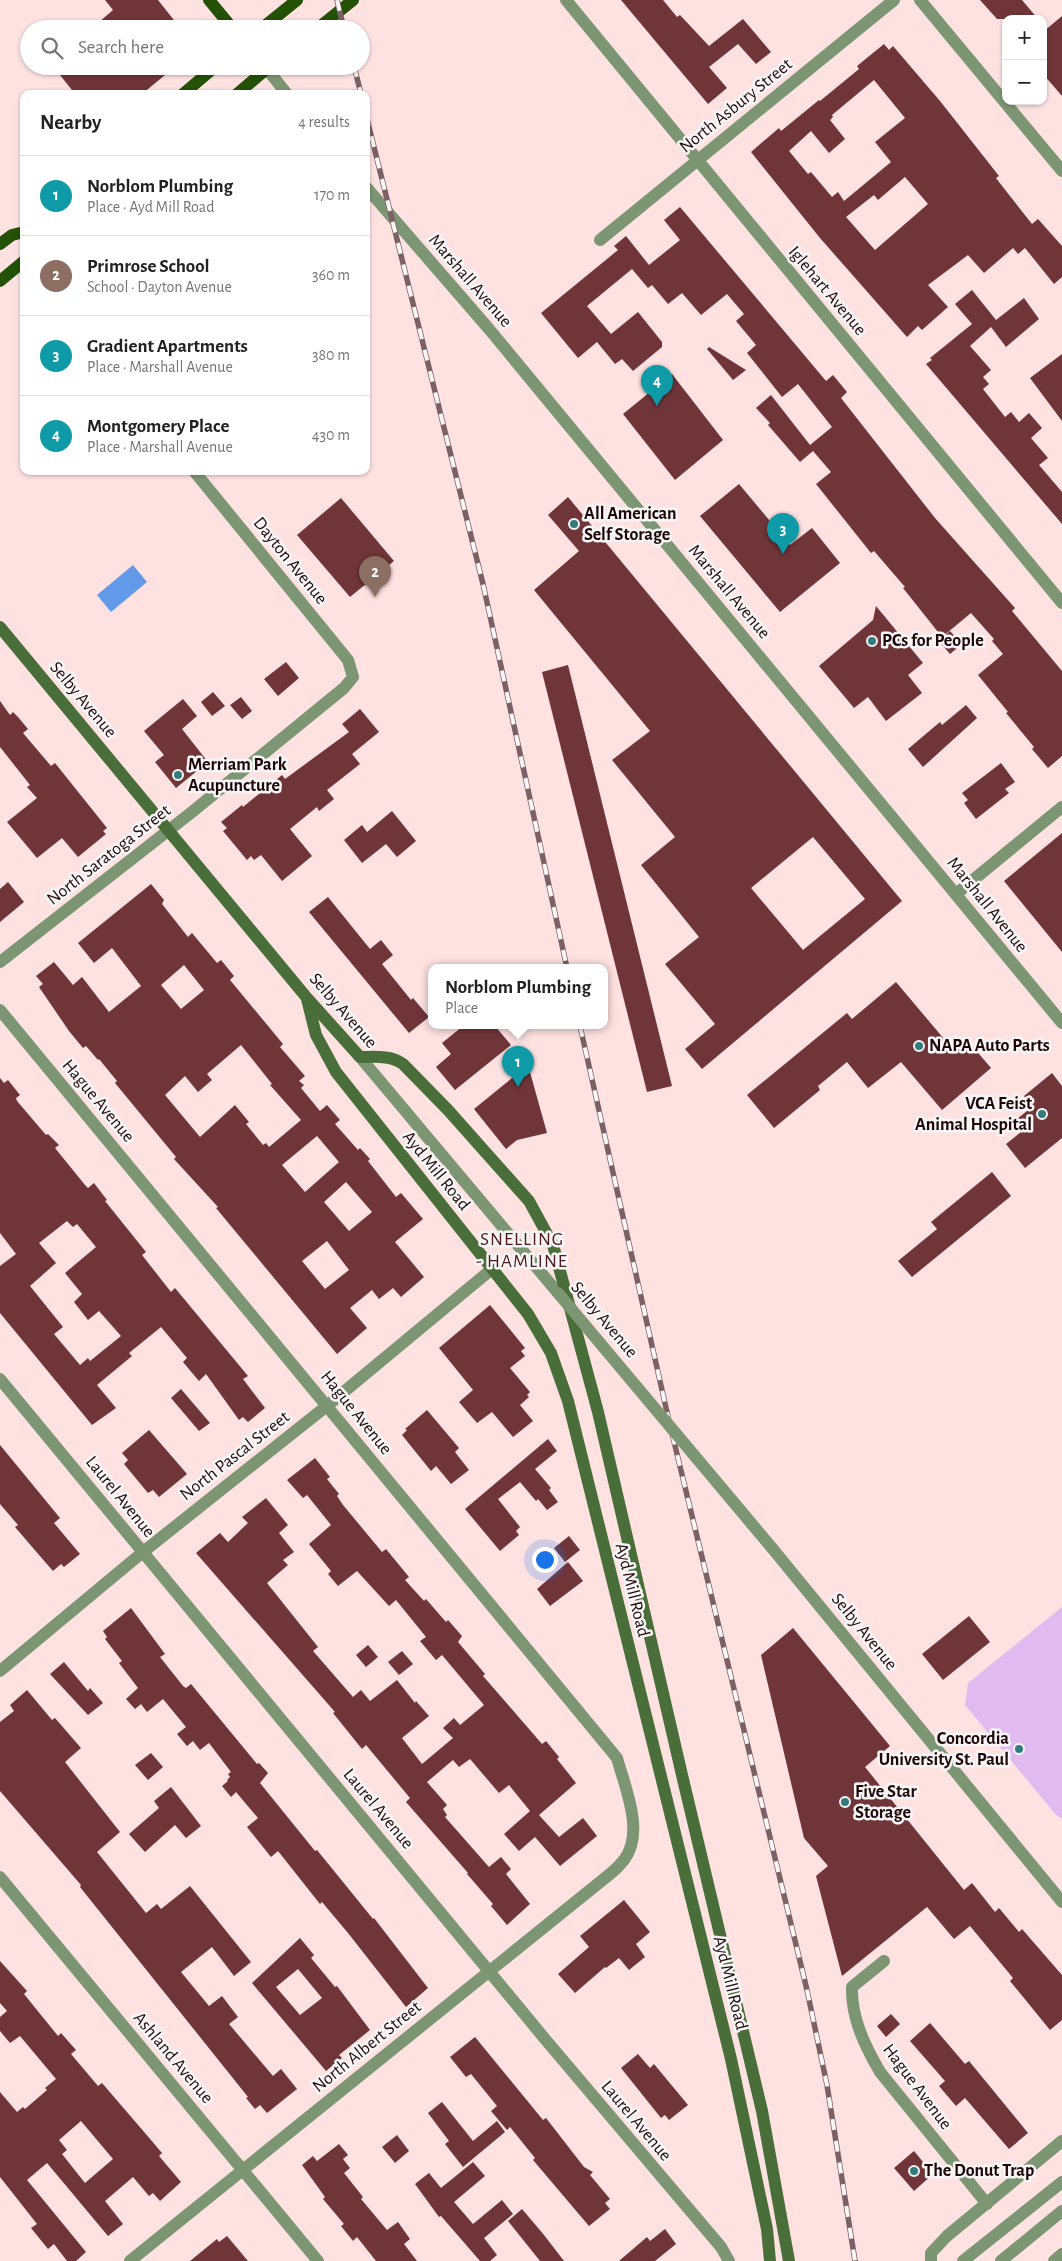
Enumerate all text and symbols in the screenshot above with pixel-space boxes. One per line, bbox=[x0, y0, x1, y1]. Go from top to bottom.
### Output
map controls bbox=[1002, 15, 1047, 105]
button: + bbox=[1002, 15, 1047, 60]
search box bbox=[20, 20, 370, 75]
icon: search bbox=[38, 34, 66, 62]
text: Search here bbox=[78, 38, 164, 57]
street label: North Asbury Street bbox=[676, 55, 796, 157]
button: − bbox=[1002, 60, 1047, 105]
text: Nearby bbox=[40, 112, 101, 133]
text: 4 results bbox=[298, 114, 350, 130]
text: Norblom Plumbing bbox=[87, 177, 233, 196]
text: 1 bbox=[53, 187, 59, 203]
text: 170 m bbox=[314, 187, 350, 203]
text: Place · Ayd Mill Road bbox=[87, 199, 214, 215]
street label: Marshall Avenue bbox=[425, 231, 515, 331]
street label: Iglehart Avenue bbox=[785, 243, 869, 339]
text: Primrose School bbox=[87, 257, 210, 276]
text: 2 bbox=[52, 267, 60, 283]
text: 360 m bbox=[312, 267, 350, 283]
text: School · Dayton Avenue bbox=[87, 279, 232, 295]
text: Gradient Apartments bbox=[87, 337, 248, 356]
text: 3 bbox=[53, 347, 59, 363]
text: 380 m bbox=[312, 347, 350, 363]
text: Place · Marshall Avenue bbox=[87, 359, 233, 375]
pin: 4 bbox=[641, 365, 673, 406]
text: Montgomery Place bbox=[87, 417, 229, 436]
text: 4 bbox=[52, 427, 60, 443]
text: 430 m bbox=[312, 427, 350, 443]
text: Place · Marshall Avenue bbox=[87, 439, 233, 455]
place label: All American Self Storage bbox=[584, 505, 677, 544]
pin: 3 bbox=[767, 513, 799, 554]
street label: Dayton Avenue bbox=[250, 514, 330, 608]
marker: All American Self Storage bbox=[568, 518, 580, 530]
street label: Marshall Avenue bbox=[685, 542, 773, 642]
pin: 2 bbox=[359, 556, 391, 597]
place label: PCs for People bbox=[882, 632, 984, 650]
marker: PCs for People bbox=[866, 635, 878, 647]
street label: Selby Avenue bbox=[46, 659, 120, 741]
place label: Merriam Park Acupuncture bbox=[188, 756, 287, 795]
marker: Merriam Park Acupuncture bbox=[172, 769, 184, 781]
street label: North Saratoga Street bbox=[44, 801, 174, 909]
street label: Marshall Avenue bbox=[943, 854, 1031, 956]
popup bbox=[428, 964, 608, 1029]
street label: Selby Avenue bbox=[306, 970, 380, 1052]
text: Norblom Plumbing bbox=[445, 978, 591, 997]
text: Place bbox=[445, 1000, 478, 1016]
place label: NAPA Auto Parts bbox=[929, 1037, 1050, 1055]
marker: NAPA Auto Parts bbox=[913, 1040, 925, 1052]
pin: 1 bbox=[502, 1046, 534, 1087]
street label: Hague Avenue bbox=[58, 1056, 138, 1146]
place label: VCA Feist Animal Hospital bbox=[915, 1095, 1032, 1134]
marker: VCA Feist Animal Hospital bbox=[1036, 1108, 1048, 1120]
street label: Ayd Mill Road bbox=[399, 1128, 473, 1214]
district label: SNELLING - HAMLINE bbox=[476, 1230, 568, 1271]
street label: Selby Avenue bbox=[567, 1279, 641, 1361]
street label: Hague Avenue bbox=[317, 1368, 395, 1458]
street label: North Pascal Street bbox=[177, 1408, 293, 1504]
street label: Laurel Avenue bbox=[82, 1453, 158, 1541]
street label: Ayd Mill Road bbox=[612, 1541, 652, 1639]
your location bbox=[532, 1547, 558, 1573]
street label: Selby Avenue bbox=[828, 1590, 900, 1674]
place label: Concordia University St. Paul bbox=[879, 1730, 1009, 1769]
marker: Concordia University St. Paul bbox=[1013, 1743, 1025, 1755]
street label: Laurel Avenue bbox=[339, 1765, 417, 1853]
place label: Five Star Storage bbox=[855, 1783, 918, 1822]
marker: Five Star Storage bbox=[839, 1796, 851, 1808]
street label: Ayd Mill Road bbox=[710, 1934, 750, 2032]
street label: North Albert Street bbox=[309, 1998, 425, 2096]
street label: Ashland Avenue bbox=[130, 2009, 216, 2107]
street label: Hague Avenue bbox=[879, 2041, 955, 2133]
street label: Laurel Avenue bbox=[597, 2077, 675, 2165]
place label: The Donut Trap bbox=[924, 2162, 1034, 2180]
marker: The Donut Trap bbox=[908, 2165, 920, 2177]

